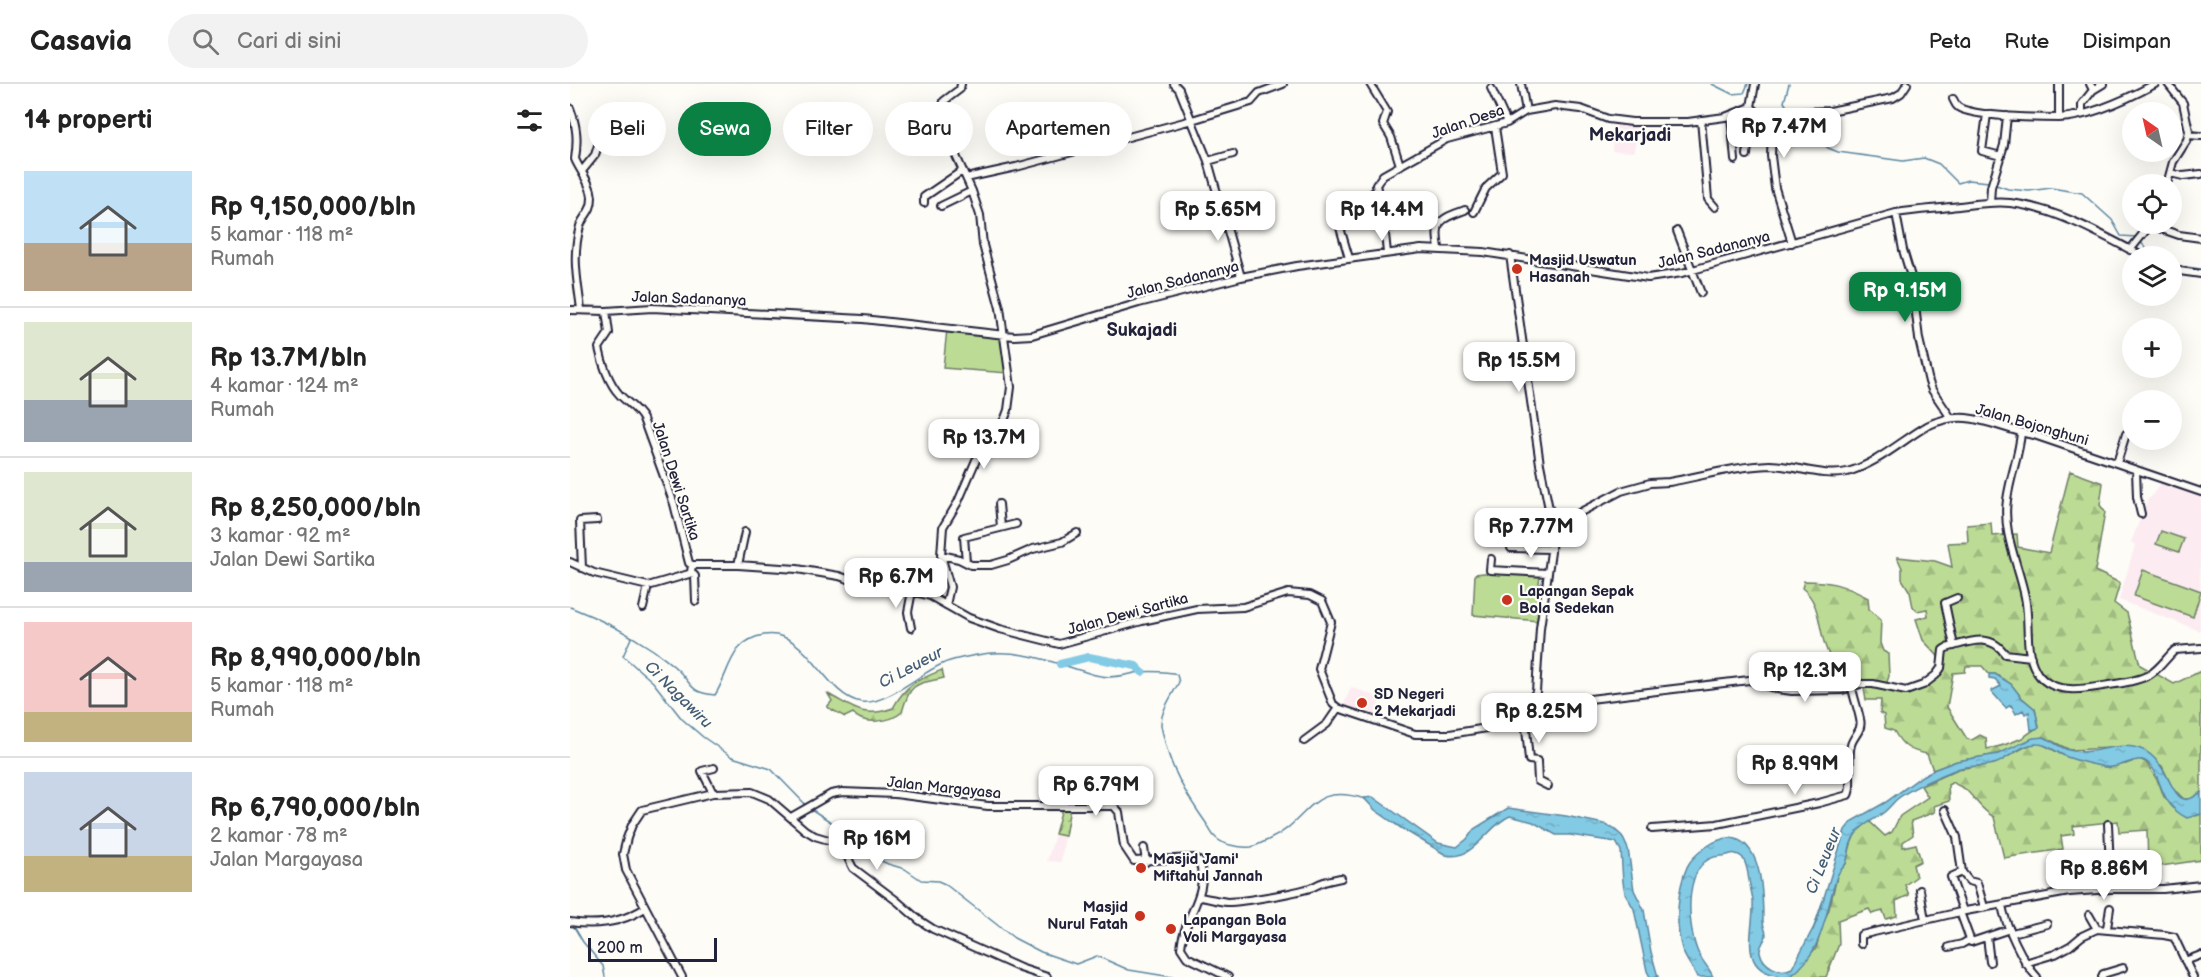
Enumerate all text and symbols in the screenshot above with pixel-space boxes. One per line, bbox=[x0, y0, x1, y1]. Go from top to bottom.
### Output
search box bbox=[168, 14, 588, 68]
text: Casavia bbox=[30, 25, 132, 58]
icon: search bbox=[189, 25, 222, 58]
text: Cari di sini bbox=[237, 28, 341, 55]
text: Peta bbox=[1929, 29, 1971, 54]
text: Rute bbox=[2004, 29, 2049, 54]
text: Disimpan bbox=[2082, 29, 2171, 54]
street label: Jalan Desa bbox=[1429, 101, 1507, 143]
chip: Beli bbox=[588, 102, 666, 156]
chip: Sewa bbox=[678, 102, 771, 156]
chip: Filter bbox=[783, 102, 873, 156]
chip: Baru bbox=[885, 102, 973, 156]
chip: Apartemen bbox=[985, 102, 1132, 156]
north arrow bbox=[2122, 102, 2182, 162]
map controls bbox=[2122, 102, 2182, 450]
icon: filters bbox=[513, 104, 546, 137]
text: 14 properti bbox=[24, 105, 153, 136]
pin: Rp 7.47M bbox=[1722, 108, 1846, 159]
text: Rp 7.47M bbox=[1741, 115, 1827, 139]
district label: Mekarjadi bbox=[1589, 125, 1671, 146]
button: locate bbox=[2122, 174, 2182, 234]
pin: Rp 5.65M bbox=[1156, 191, 1280, 242]
pin: Rp 14.4M bbox=[1320, 191, 1444, 242]
text: Rp 9,150,000/bln bbox=[210, 192, 416, 223]
icon: home bbox=[72, 195, 144, 267]
text: Rp 5.65M bbox=[1174, 198, 1262, 222]
text: Rp 14.4M bbox=[1340, 198, 1424, 222]
text: 5 kamar · 118 m² bbox=[210, 223, 353, 247]
street label: Jalan Sadananya bbox=[1656, 227, 1772, 273]
button: layers bbox=[2122, 246, 2182, 306]
text: Rumah bbox=[210, 247, 274, 271]
place label: Masjid Uswatun Hasanah bbox=[1529, 251, 1637, 287]
street label: Jalan Sadananya bbox=[1125, 257, 1241, 303]
marker: Masjid Uswatun Hasanah bbox=[1510, 262, 1524, 276]
pin: Rp 9.15M bbox=[1843, 272, 1967, 323]
text: Rp 9.15M bbox=[1863, 279, 1947, 303]
street label: Jalan Sadananya bbox=[631, 288, 747, 310]
button: + bbox=[2122, 318, 2182, 378]
district label: Sukajadi bbox=[1107, 320, 1177, 341]
pin: Rp 15.5M bbox=[1457, 342, 1581, 393]
text: Rp 13.7M/bln bbox=[210, 343, 367, 374]
icon: home bbox=[72, 346, 144, 418]
text: Rp 15.5M bbox=[1477, 349, 1561, 373]
text: 4 kamar · 124 m² bbox=[210, 374, 359, 398]
button: − bbox=[2122, 390, 2182, 450]
text: Rumah bbox=[210, 398, 274, 422]
street label: Jalan Bojonghuni bbox=[1973, 400, 2091, 450]
street label: Jalan Dewi Sartika bbox=[648, 419, 704, 543]
pin: Rp 13.7M bbox=[922, 419, 1046, 470]
text: Rp 13.7M bbox=[942, 426, 1026, 450]
text: Rp 8,250,000/bln bbox=[210, 493, 421, 524]
icon: home bbox=[72, 496, 144, 568]
pin: Rp 7.77M bbox=[1469, 508, 1593, 559]
text: Rp 7.77M bbox=[1488, 515, 1574, 539]
text: 3 kamar · 92 m² bbox=[210, 524, 351, 548]
text: Jalan Dewi Sartika bbox=[210, 548, 375, 572]
pin: Rp 6.7M bbox=[841, 558, 951, 609]
text: Rp 6.7M bbox=[858, 565, 934, 589]
place label: Lapangan Sepak Bola Sedekan bbox=[1519, 582, 1634, 618]
street label: Jalan Dewi Sartika bbox=[1066, 589, 1190, 639]
marker: Lapangan Sepak Bola Sedekan bbox=[1500, 593, 1514, 607]
text: Rp 8,990,000/bln bbox=[210, 643, 421, 674]
water label: Ci Leueur bbox=[876, 643, 947, 693]
icon: home bbox=[72, 646, 144, 718]
pin: Rp 12.3M bbox=[1743, 652, 1867, 703]
water label: Ci Nagawiru bbox=[640, 657, 716, 733]
text: Rp 12.3M bbox=[1763, 659, 1847, 683]
text: 5 kamar · 118 m² bbox=[210, 674, 353, 698]
place label: SD Negeri 2 Mekarjadi bbox=[1374, 685, 1456, 721]
pin: Rp 8.25M bbox=[1477, 693, 1601, 744]
marker: SD Negeri 2 Mekarjadi bbox=[1355, 696, 1369, 710]
text: Rumah bbox=[210, 698, 274, 722]
text: Rp 8.25M bbox=[1495, 700, 1583, 724]
pin: Rp 8.99M bbox=[1733, 745, 1857, 796]
text: Rp 8.99M bbox=[1751, 752, 1839, 776]
pin: Rp 6.79M bbox=[1034, 766, 1158, 817]
street label: Jalan Margayasa bbox=[886, 773, 1002, 803]
text: Rp 6.79M bbox=[1052, 773, 1140, 797]
text: Rp 6,790,000/bln bbox=[210, 793, 420, 824]
icon: home bbox=[72, 796, 144, 868]
pin: Rp 16M bbox=[828, 820, 926, 871]
text: 2 kamar · 78 m² bbox=[210, 824, 348, 848]
water label: Ci Leueur bbox=[1802, 824, 1846, 897]
text: Rp 16M bbox=[843, 827, 911, 851]
text: Jalan Margayasa bbox=[210, 848, 363, 872]
place label: Masjid Jami' Miftahul Jannah bbox=[1153, 850, 1263, 886]
pin: Rp 8.86M bbox=[2042, 850, 2166, 901]
text: Rp 8.86M bbox=[2060, 857, 2148, 881]
marker: Masjid Jami' Miftahul Jannah bbox=[1134, 861, 1148, 875]
place label: Masjid Nurul Fatah bbox=[1047, 898, 1128, 934]
marker: Masjid Nurul Fatah bbox=[1133, 909, 1147, 923]
place label: Lapangan Bola Voli Margayasa bbox=[1183, 911, 1287, 947]
marker: Lapangan Bola Voli Margayasa bbox=[1164, 922, 1178, 936]
scale bar bbox=[588, 935, 717, 962]
text: 200 m bbox=[597, 939, 643, 958]

